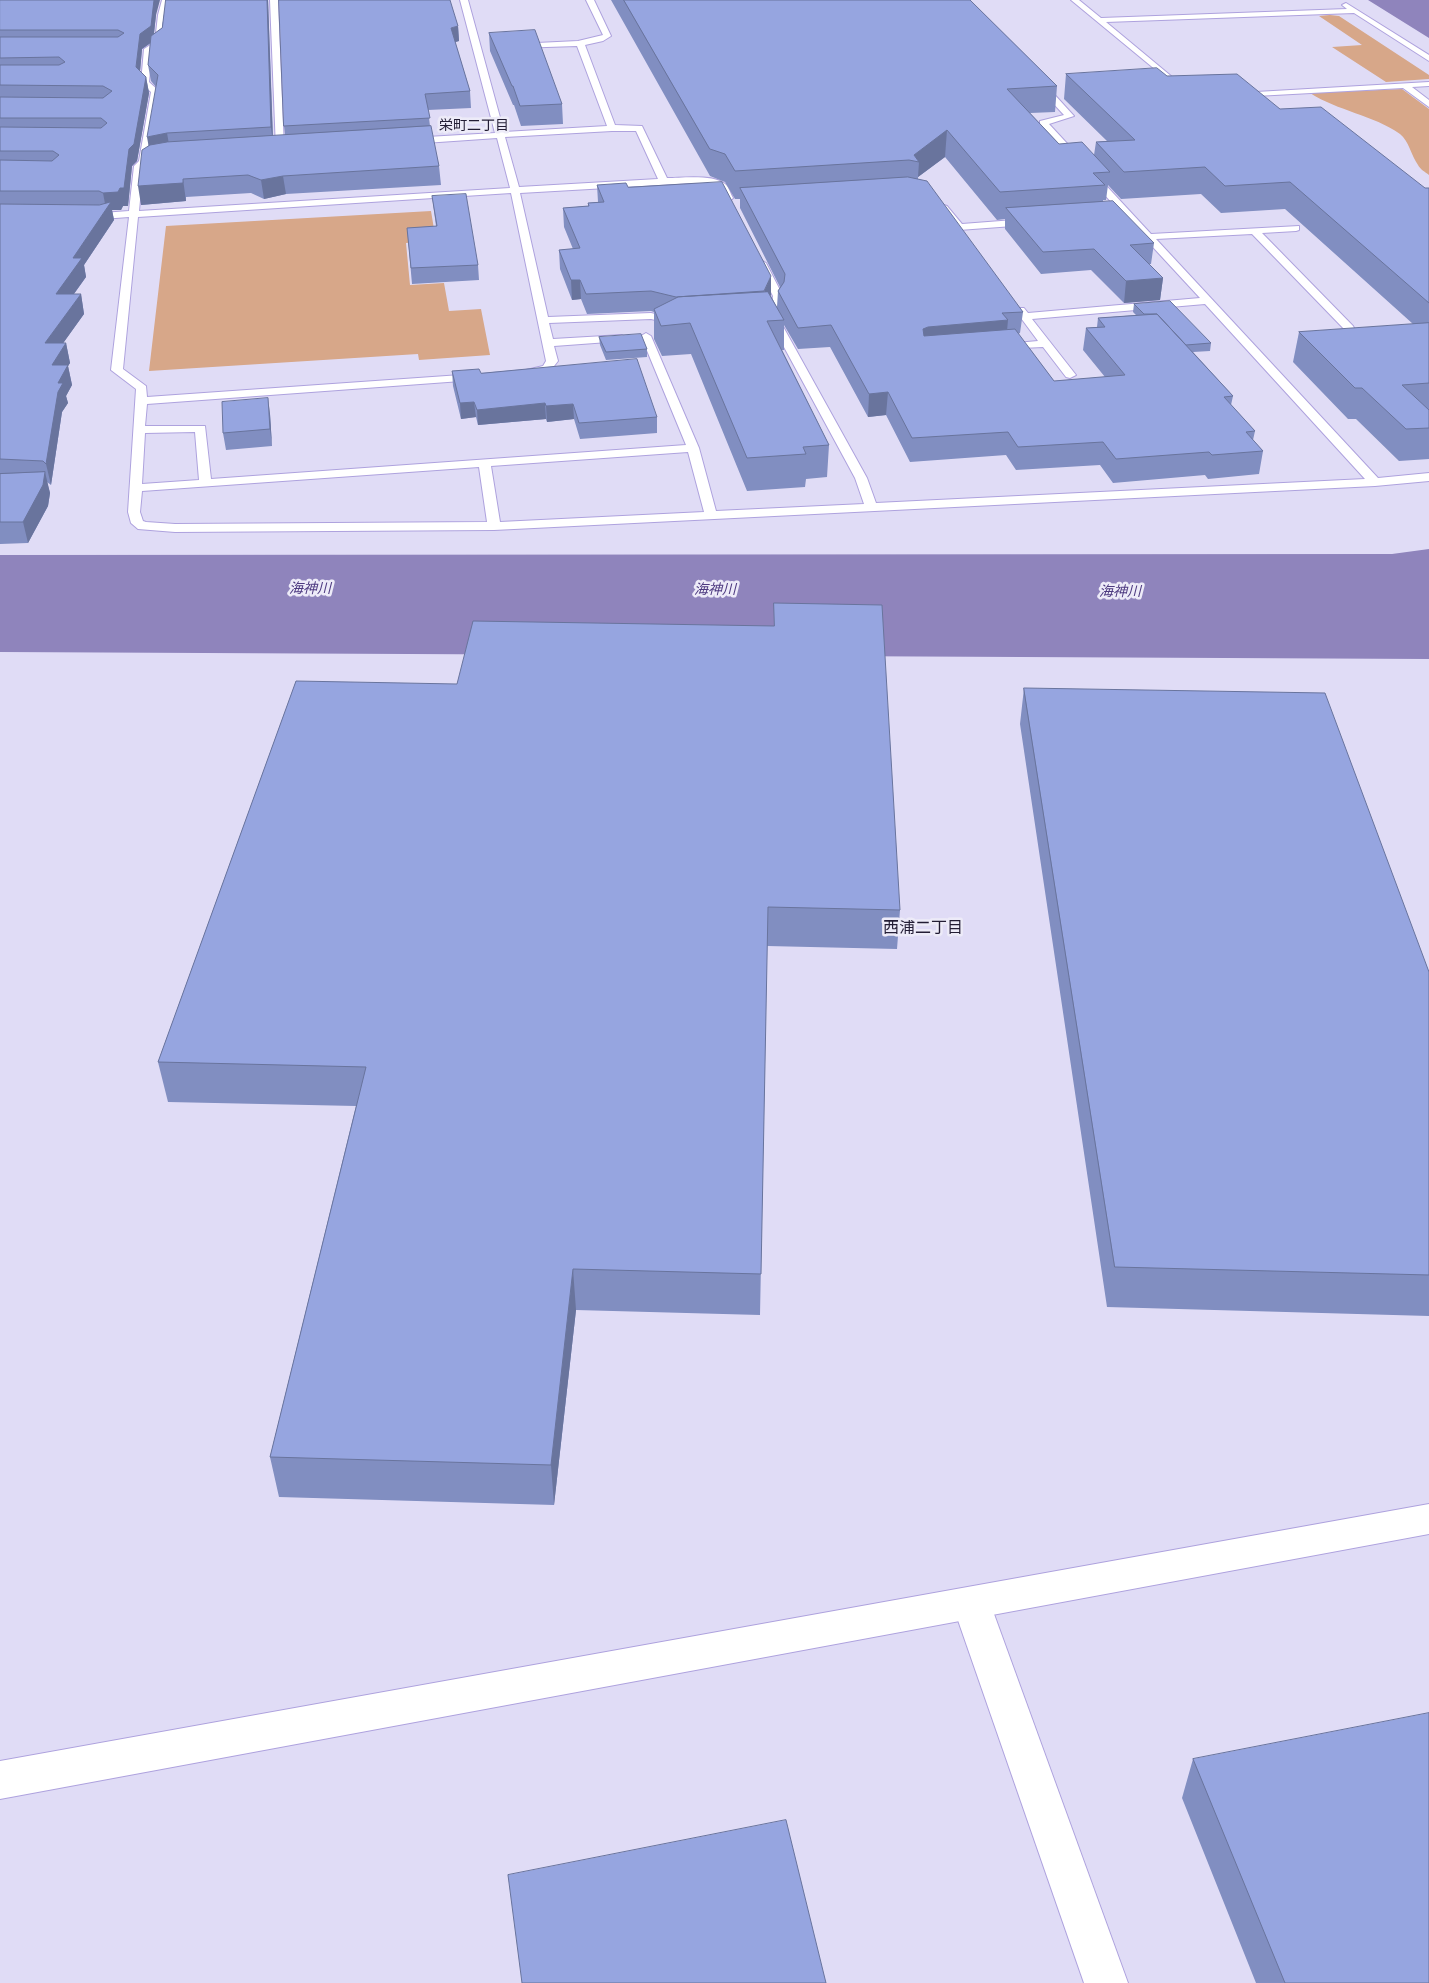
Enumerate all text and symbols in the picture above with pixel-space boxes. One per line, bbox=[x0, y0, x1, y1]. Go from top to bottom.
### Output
district label: 栄町二丁目 bbox=[439, 118, 509, 134]
water label: 海神川 bbox=[289, 581, 331, 597]
water label: 海神川 bbox=[694, 582, 736, 598]
water label: 海神川 bbox=[1099, 584, 1141, 600]
district label: 西浦二丁目 bbox=[883, 919, 963, 939]

